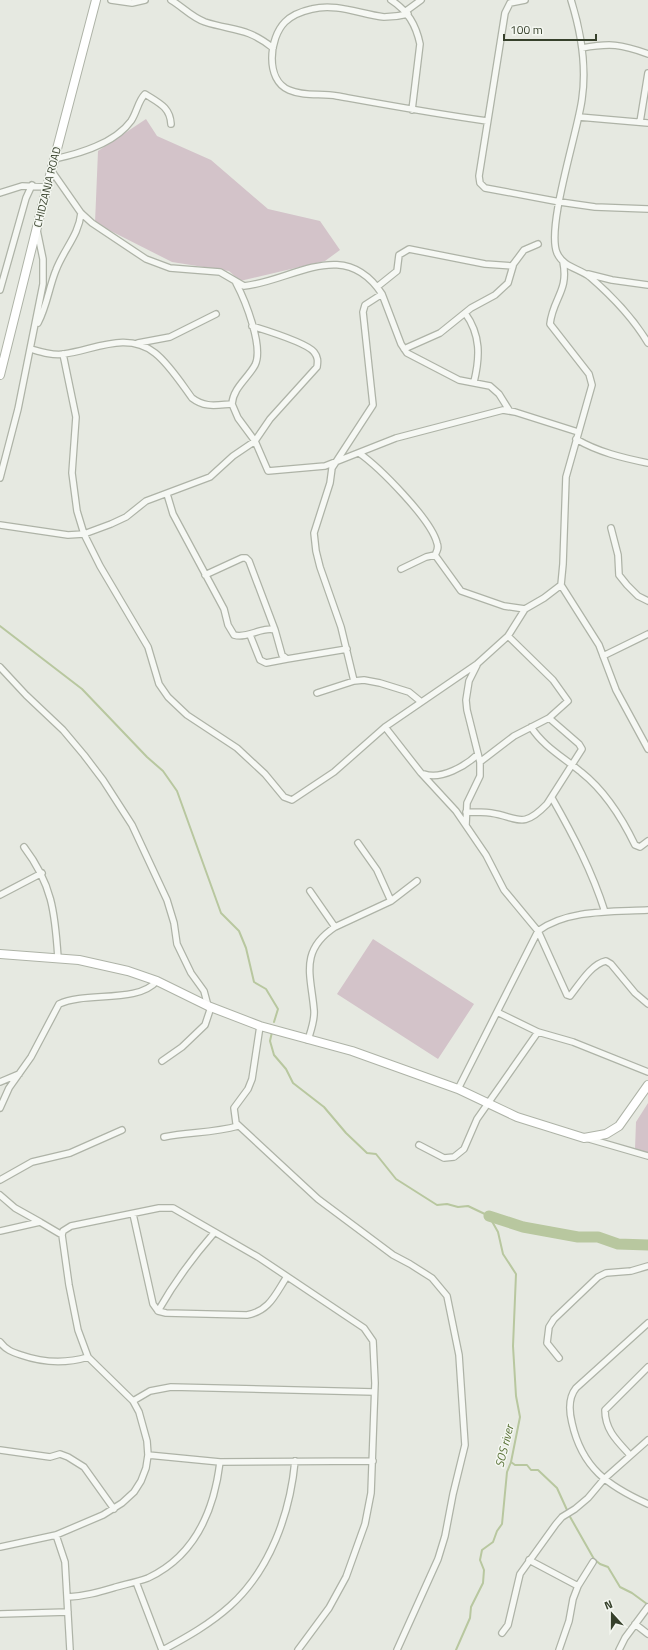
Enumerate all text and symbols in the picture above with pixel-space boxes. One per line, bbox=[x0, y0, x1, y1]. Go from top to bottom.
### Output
scale bar bbox=[504, 16, 596, 42]
text: 100 m bbox=[510, 20, 543, 39]
street label: CHIDZANJA ROAD bbox=[29, 145, 65, 229]
water label: SOS river bbox=[490, 1421, 519, 1469]
north arrow bbox=[592, 1594, 632, 1634]
text: N bbox=[602, 1596, 615, 1613]

